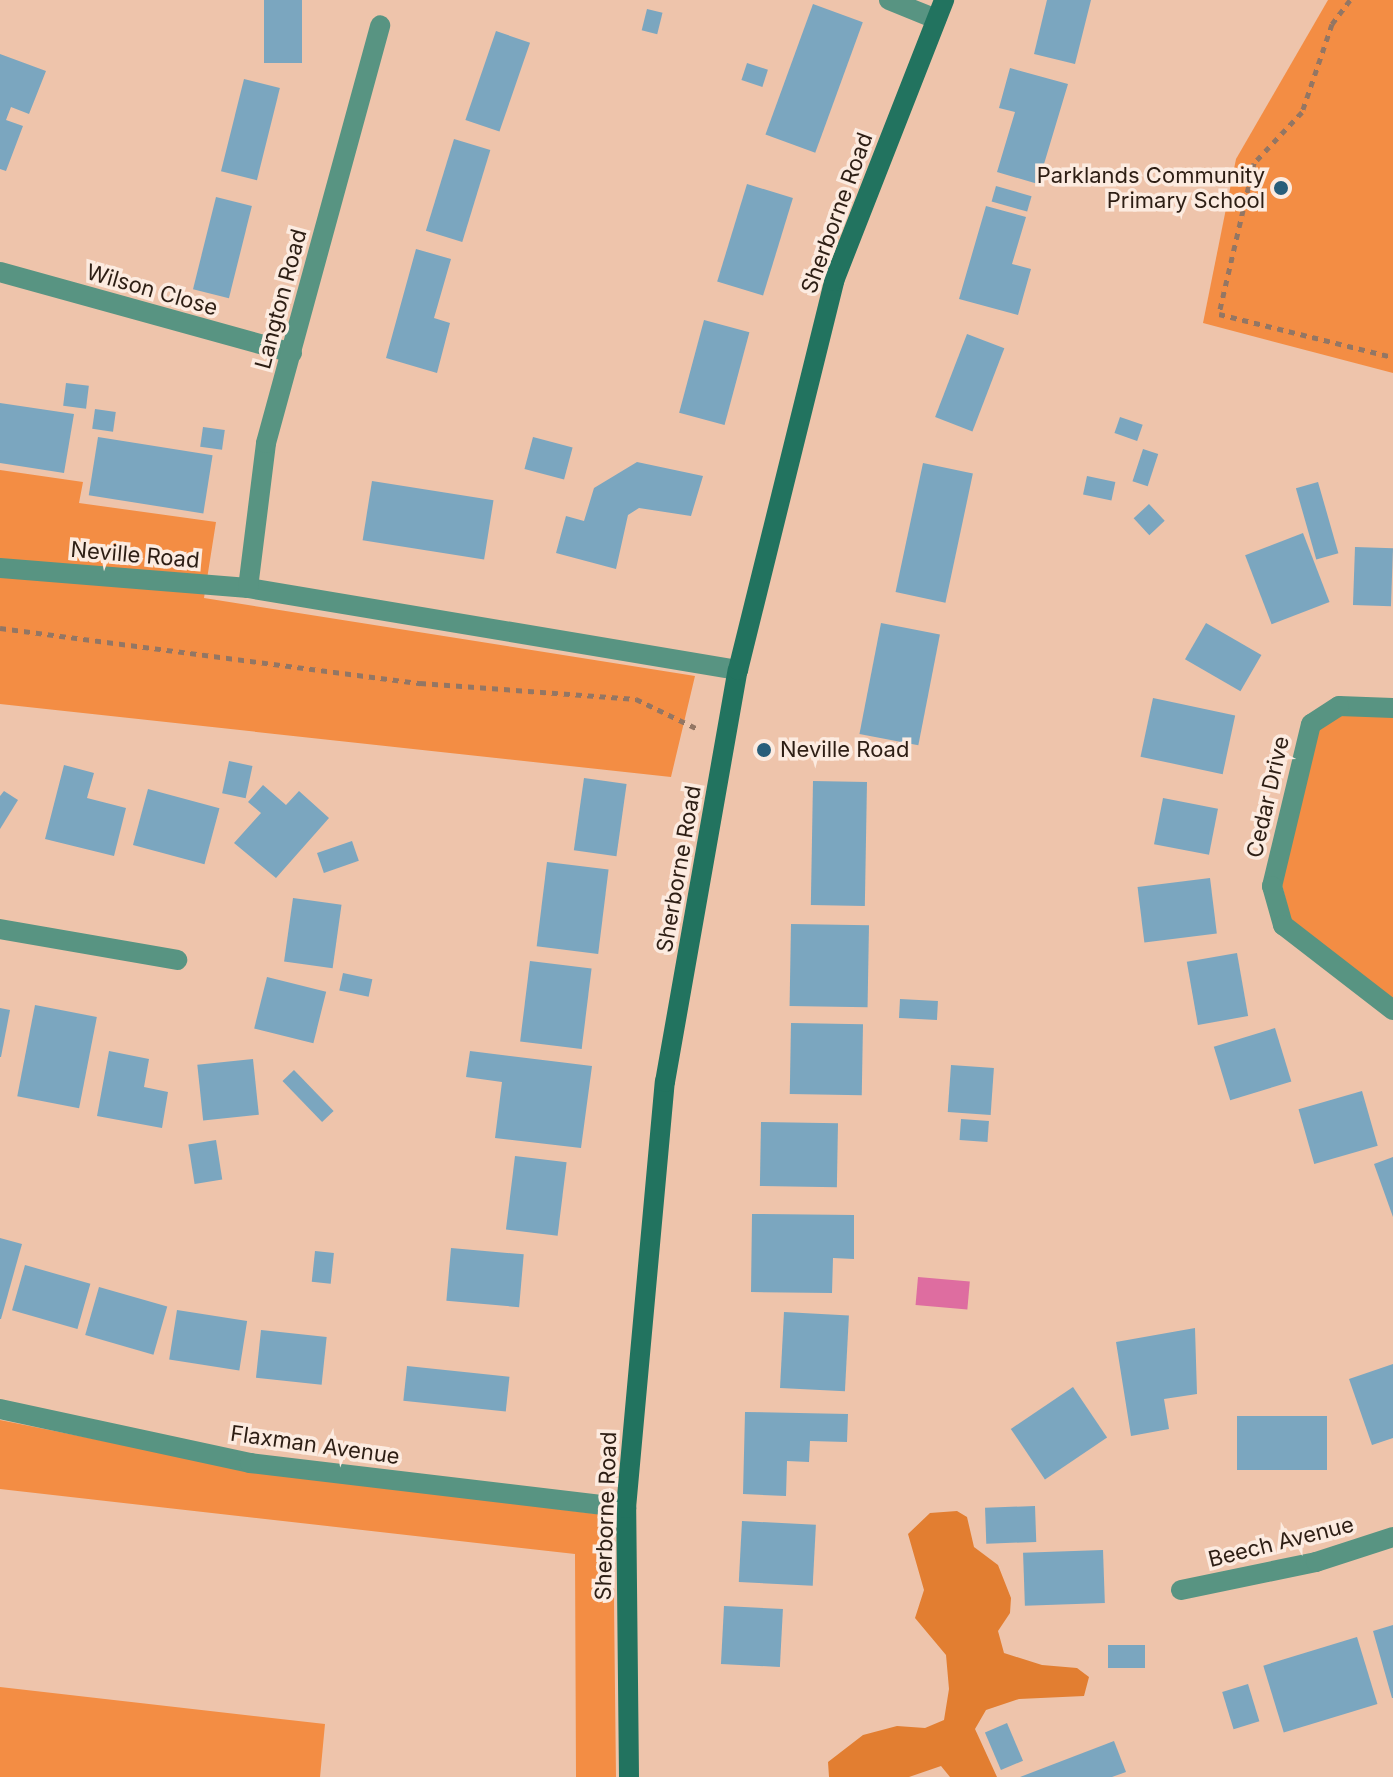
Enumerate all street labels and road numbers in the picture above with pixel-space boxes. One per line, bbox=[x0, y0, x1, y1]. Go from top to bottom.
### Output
street label: Sherborne Road bbox=[796, 129, 878, 297]
street label: Langton Road bbox=[250, 226, 312, 372]
street label: Wilson Close bbox=[83, 259, 221, 321]
street label: Neville Road bbox=[69, 536, 201, 574]
street label: Cedar Drive bbox=[1241, 734, 1295, 860]
street label: Sherborne Road bbox=[651, 784, 707, 954]
street label: Flaxman Avenue bbox=[229, 1420, 401, 1470]
street label: Sherborne Road bbox=[590, 1431, 622, 1601]
street label: Beech Avenue bbox=[1205, 1511, 1357, 1573]

